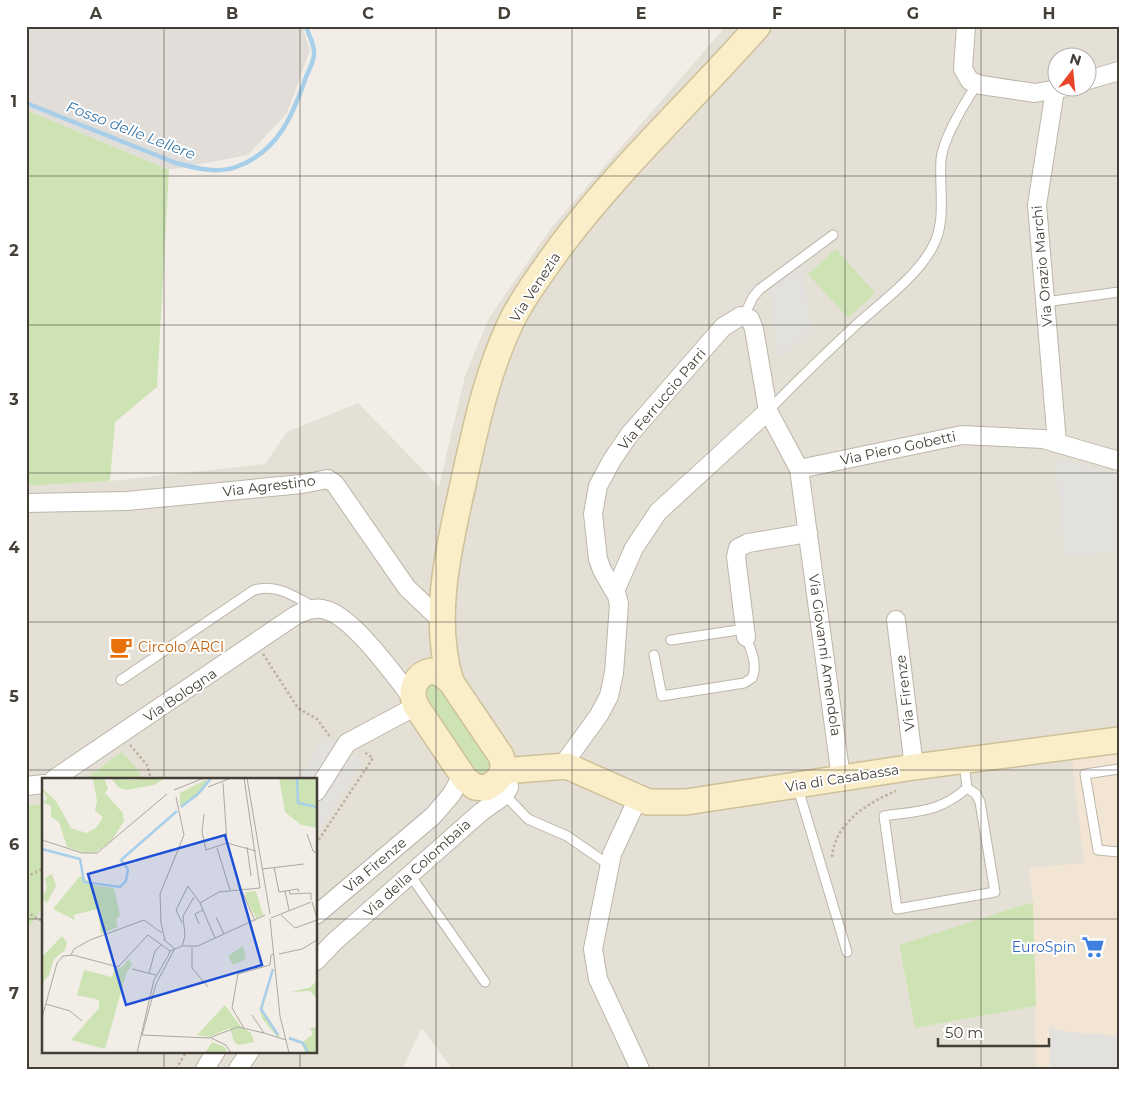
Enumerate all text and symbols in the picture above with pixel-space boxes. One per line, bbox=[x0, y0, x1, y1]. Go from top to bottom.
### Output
text: A bbox=[89, 4, 103, 23]
text: B bbox=[226, 4, 238, 23]
text: C bbox=[362, 4, 374, 23]
text: D bbox=[497, 4, 511, 23]
text: E bbox=[636, 4, 646, 23]
text: F bbox=[772, 4, 782, 23]
text: G bbox=[907, 4, 919, 23]
text: H bbox=[1043, 4, 1055, 23]
north arrow bbox=[1048, 48, 1098, 98]
text: N bbox=[1068, 49, 1084, 70]
text: 1 bbox=[11, 92, 17, 111]
water label: Fosso delle Lellere bbox=[64, 97, 198, 163]
street label: Via Orazio Marchi bbox=[1028, 205, 1056, 327]
text: 2 bbox=[9, 241, 19, 260]
street label: Via Venezia bbox=[506, 249, 564, 325]
street label: Via Ferruccio Parri bbox=[614, 344, 710, 454]
text: 3 bbox=[8, 390, 19, 409]
street label: Via Piero Gobetti bbox=[838, 427, 958, 469]
street label: Via Agrestino bbox=[222, 471, 317, 501]
text: 4 bbox=[8, 538, 20, 557]
street label: Via Giovanni Amendola bbox=[805, 573, 845, 737]
cafe icon: Circolo ARCI bbox=[108, 634, 134, 660]
place label: Circolo ARCI bbox=[138, 638, 224, 656]
street label: Via Firenze bbox=[891, 654, 919, 732]
street label: Via Bologna bbox=[140, 664, 220, 726]
text: 5 bbox=[9, 687, 19, 706]
street label: Via di Casabassa bbox=[784, 760, 900, 796]
inset map bbox=[42, 778, 318, 1052]
street label: Via della Colombaia bbox=[360, 815, 474, 921]
street label: Via Firenze bbox=[340, 833, 410, 897]
text: 6 bbox=[9, 835, 19, 854]
supermarket icon: EuroSpin bbox=[1080, 934, 1106, 960]
place label: EuroSpin bbox=[1012, 938, 1076, 956]
text: 7 bbox=[9, 984, 19, 1003]
scale bar bbox=[938, 1015, 1049, 1047]
text: 50 m bbox=[945, 1023, 983, 1042]

